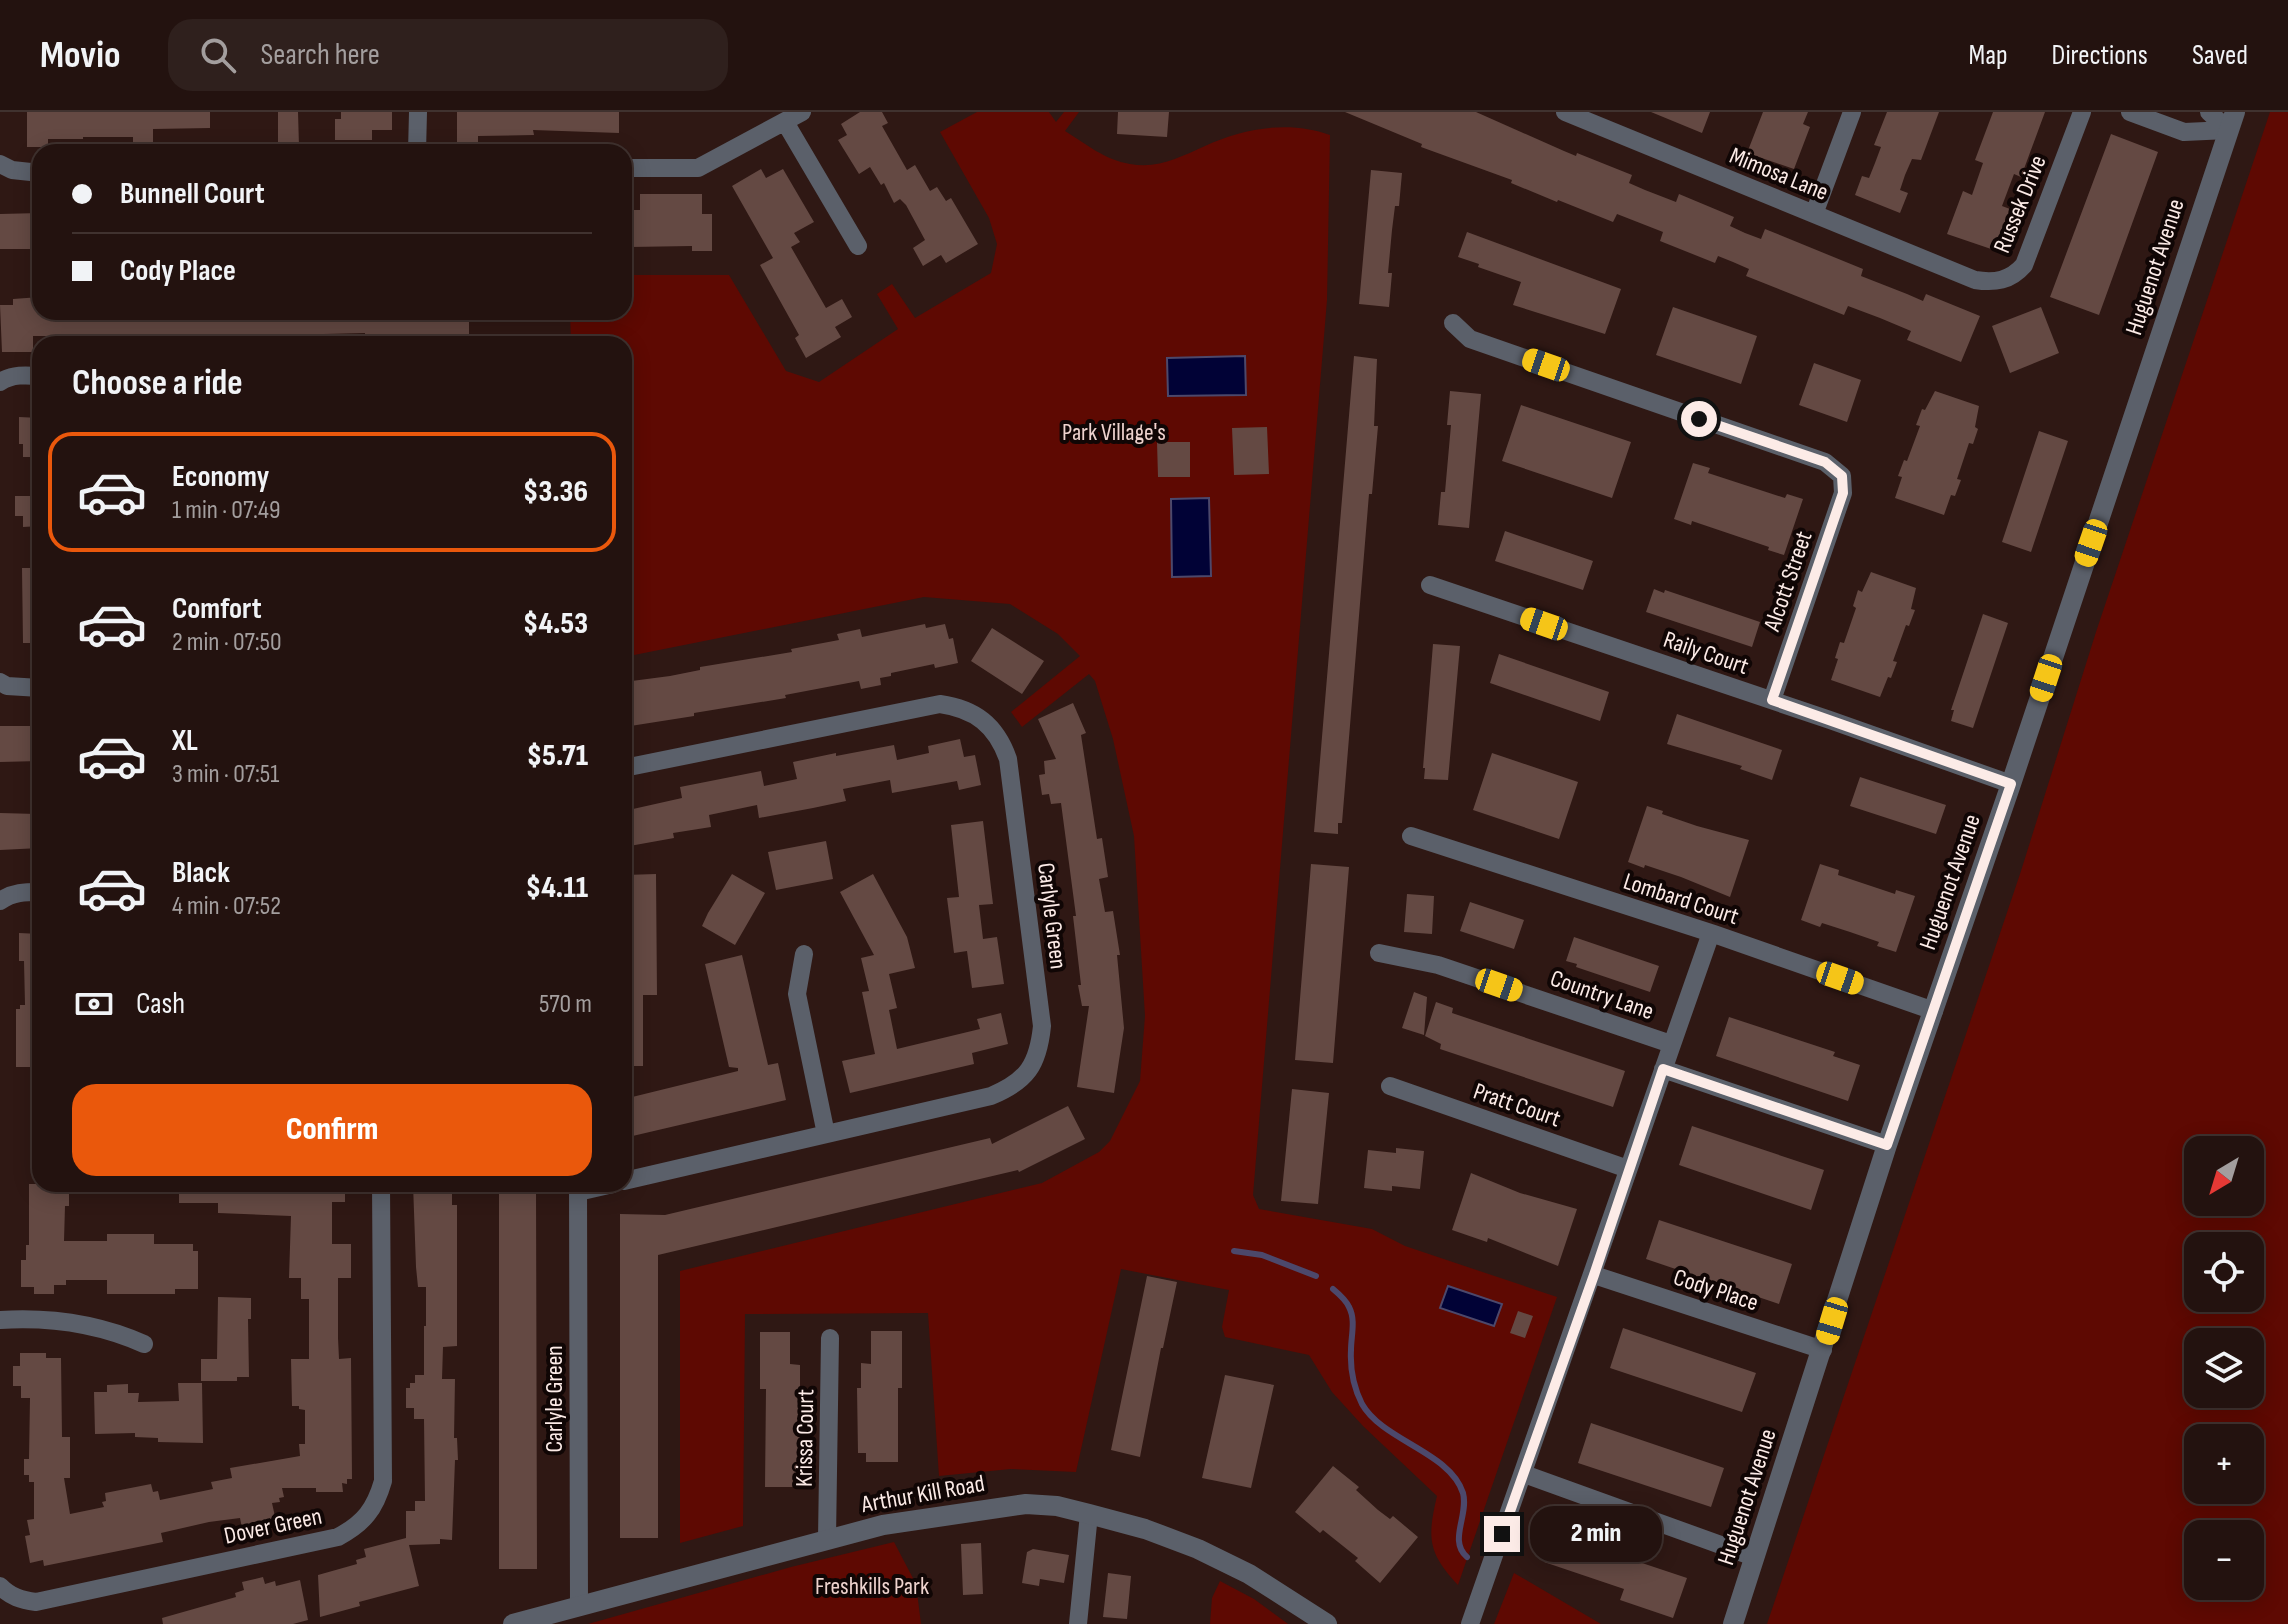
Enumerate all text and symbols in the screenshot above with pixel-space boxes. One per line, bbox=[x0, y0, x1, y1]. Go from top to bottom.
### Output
search box bbox=[168, 19, 728, 91]
text: Movio bbox=[40, 33, 120, 78]
icon: search bbox=[196, 33, 240, 77]
text: Search here bbox=[260, 37, 380, 73]
text: Map bbox=[1969, 39, 2008, 72]
text: Directions bbox=[2052, 39, 2148, 72]
text: Saved bbox=[2192, 39, 2248, 72]
street label: Mimosa Lane bbox=[1725, 141, 1833, 207]
street label: Russek Drive bbox=[1987, 151, 2053, 257]
text: Bunnell Court bbox=[120, 176, 265, 212]
street label: Huguenot Avenue bbox=[2119, 195, 2191, 339]
text: Cody Place bbox=[120, 253, 236, 289]
car bbox=[1519, 346, 1573, 384]
text: Choose a ride bbox=[72, 362, 243, 405]
route start bbox=[1681, 401, 1717, 437]
park label: Park Village's bbox=[1062, 418, 1166, 447]
icon: car bbox=[76, 456, 148, 528]
text: Economy bbox=[172, 459, 269, 495]
text: $3.36 bbox=[523, 474, 588, 510]
text: 1 min · 07:49 bbox=[172, 495, 280, 526]
car bbox=[2072, 516, 2110, 570]
street label: Alcott Street bbox=[1757, 527, 1819, 636]
icon: car bbox=[76, 588, 148, 660]
text: Comfort bbox=[172, 591, 262, 627]
car bbox=[1517, 605, 1571, 643]
text: $4.53 bbox=[523, 606, 588, 642]
street label: Raily Court bbox=[1660, 625, 1752, 681]
text: 2 min · 07:50 bbox=[172, 627, 282, 658]
car bbox=[2027, 651, 2065, 705]
icon: car bbox=[76, 720, 148, 792]
text: XL bbox=[172, 723, 198, 759]
text: $5.71 bbox=[527, 738, 588, 774]
text: 3 min · 07:51 bbox=[172, 759, 279, 790]
street label: Huguenot Avenue bbox=[1913, 810, 1987, 954]
icon: car bbox=[76, 852, 148, 924]
text: Black bbox=[172, 855, 230, 891]
street label: Carlyle Green bbox=[1031, 861, 1073, 971]
street label: Lombard Court bbox=[1620, 867, 1742, 931]
text: $4.11 bbox=[526, 870, 588, 906]
text: 4 min · 07:52 bbox=[172, 891, 281, 922]
car bbox=[1813, 959, 1867, 997]
street label: Country Lane bbox=[1547, 964, 1657, 1026]
car bbox=[1472, 966, 1526, 1004]
icon: cash bbox=[72, 982, 116, 1026]
text: Cash bbox=[136, 986, 185, 1022]
text: 570 m bbox=[539, 989, 592, 1020]
street label: Pratt Court bbox=[1470, 1077, 1564, 1133]
button: Confirm bbox=[72, 1084, 592, 1176]
north arrow bbox=[2184, 1136, 2264, 1216]
map controls bbox=[2184, 1136, 2264, 1600]
button: locate bbox=[2184, 1232, 2264, 1312]
street label: Cody Place bbox=[1670, 1263, 1762, 1317]
car bbox=[1814, 1295, 1850, 1347]
button: layers bbox=[2184, 1328, 2264, 1408]
street label: Carlyle Green bbox=[540, 1345, 569, 1453]
street label: Krissa Court bbox=[790, 1389, 820, 1487]
button: + bbox=[2184, 1424, 2264, 1504]
street label: Huguenot Avenue bbox=[1711, 1425, 1783, 1569]
street label: Arthur Kill Road bbox=[858, 1469, 987, 1519]
street label: Dover Green bbox=[222, 1502, 324, 1550]
callout: 2 min bbox=[1530, 1506, 1662, 1562]
route end bbox=[1484, 1516, 1520, 1552]
text: 2 min bbox=[1571, 1518, 1621, 1549]
button: − bbox=[2184, 1520, 2264, 1600]
park label: Freshkills Park bbox=[815, 1572, 929, 1601]

